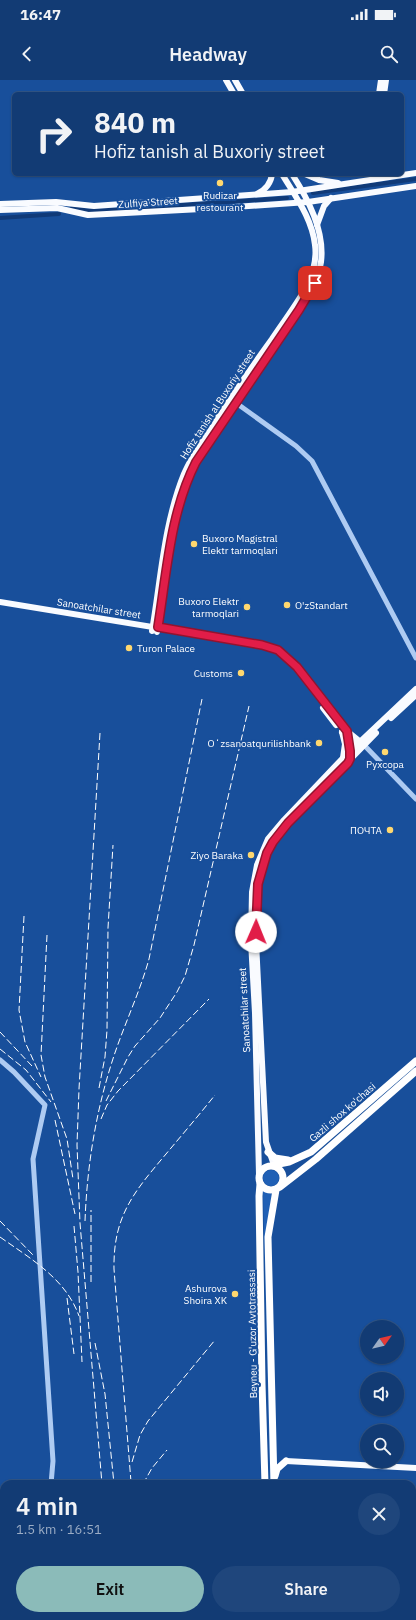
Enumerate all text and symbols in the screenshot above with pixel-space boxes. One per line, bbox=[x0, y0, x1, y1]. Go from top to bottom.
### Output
text: 16:47 bbox=[20, 5, 61, 24]
icon: back bbox=[16, 43, 38, 65]
text: Headway bbox=[169, 43, 247, 66]
icon: search bbox=[378, 43, 400, 65]
text: 840 m bbox=[94, 104, 176, 141]
icon: right bbox=[28, 108, 80, 160]
text: Hofiz tanish al Buxoriy street bbox=[94, 140, 325, 163]
marker: Rudizar restourant bbox=[215, 178, 225, 188]
place label: Rudizar restourant bbox=[197, 189, 244, 214]
street label: Zulfiya Street bbox=[118, 194, 179, 211]
pin bbox=[298, 266, 332, 300]
icon: arrive bbox=[304, 272, 326, 294]
street label: Hofiz tanish al Buxoriy street bbox=[177, 347, 258, 462]
place label: Buxoro Magistral Elektr tarmoqlari bbox=[202, 532, 278, 557]
marker: Buxoro Magistral Elektr tarmoqlari bbox=[189, 539, 199, 549]
street label: Sanoatchilar street bbox=[56, 595, 142, 622]
place label: Buxoro Elektr tarmoqlari bbox=[178, 595, 239, 620]
place label: O'zStandart bbox=[295, 599, 348, 612]
marker: O'zStandart bbox=[282, 600, 292, 610]
marker: Buxoro Elektr tarmoqlari bbox=[242, 602, 252, 612]
place label: Turon Palace bbox=[137, 642, 195, 655]
marker: Turon Palace bbox=[124, 643, 134, 653]
place label: Customs bbox=[194, 667, 233, 680]
marker: Customs bbox=[236, 668, 246, 678]
place label: Oʻzsanoatqurilishbank bbox=[207, 737, 312, 750]
marker: Oʻzsanoatqurilishbank bbox=[314, 738, 324, 748]
marker: Рухсора bbox=[380, 747, 390, 757]
place label: Рухсора bbox=[366, 758, 405, 771]
place label: ПОЧТА bbox=[350, 824, 383, 837]
marker: ПОЧТА bbox=[385, 825, 395, 835]
place label: Ziyo Baraka bbox=[190, 849, 244, 862]
marker: Ziyo Baraka bbox=[246, 850, 256, 860]
position arrow bbox=[235, 911, 277, 953]
street label: Sanoatchilar street bbox=[236, 967, 253, 1053]
street label: Gazli shox ko'chasi bbox=[306, 1080, 378, 1145]
street label: Beyneu - G'uzor Avtotrassasi bbox=[245, 1270, 260, 1398]
place label: Ashurova Shoira XK bbox=[184, 1282, 228, 1307]
marker: Ashurova Shoira XK bbox=[230, 1289, 240, 1299]
north arrow bbox=[360, 1320, 404, 1364]
map controls bbox=[360, 1320, 404, 1468]
button: sound bbox=[360, 1372, 404, 1416]
button: search bbox=[360, 1424, 404, 1468]
text: 4 min bbox=[16, 1490, 78, 1522]
button: close bbox=[358, 1493, 400, 1535]
text: 1.5 km · 16:51 bbox=[16, 1521, 102, 1538]
button: Exit bbox=[16, 1566, 204, 1612]
button: Share bbox=[212, 1566, 400, 1612]

